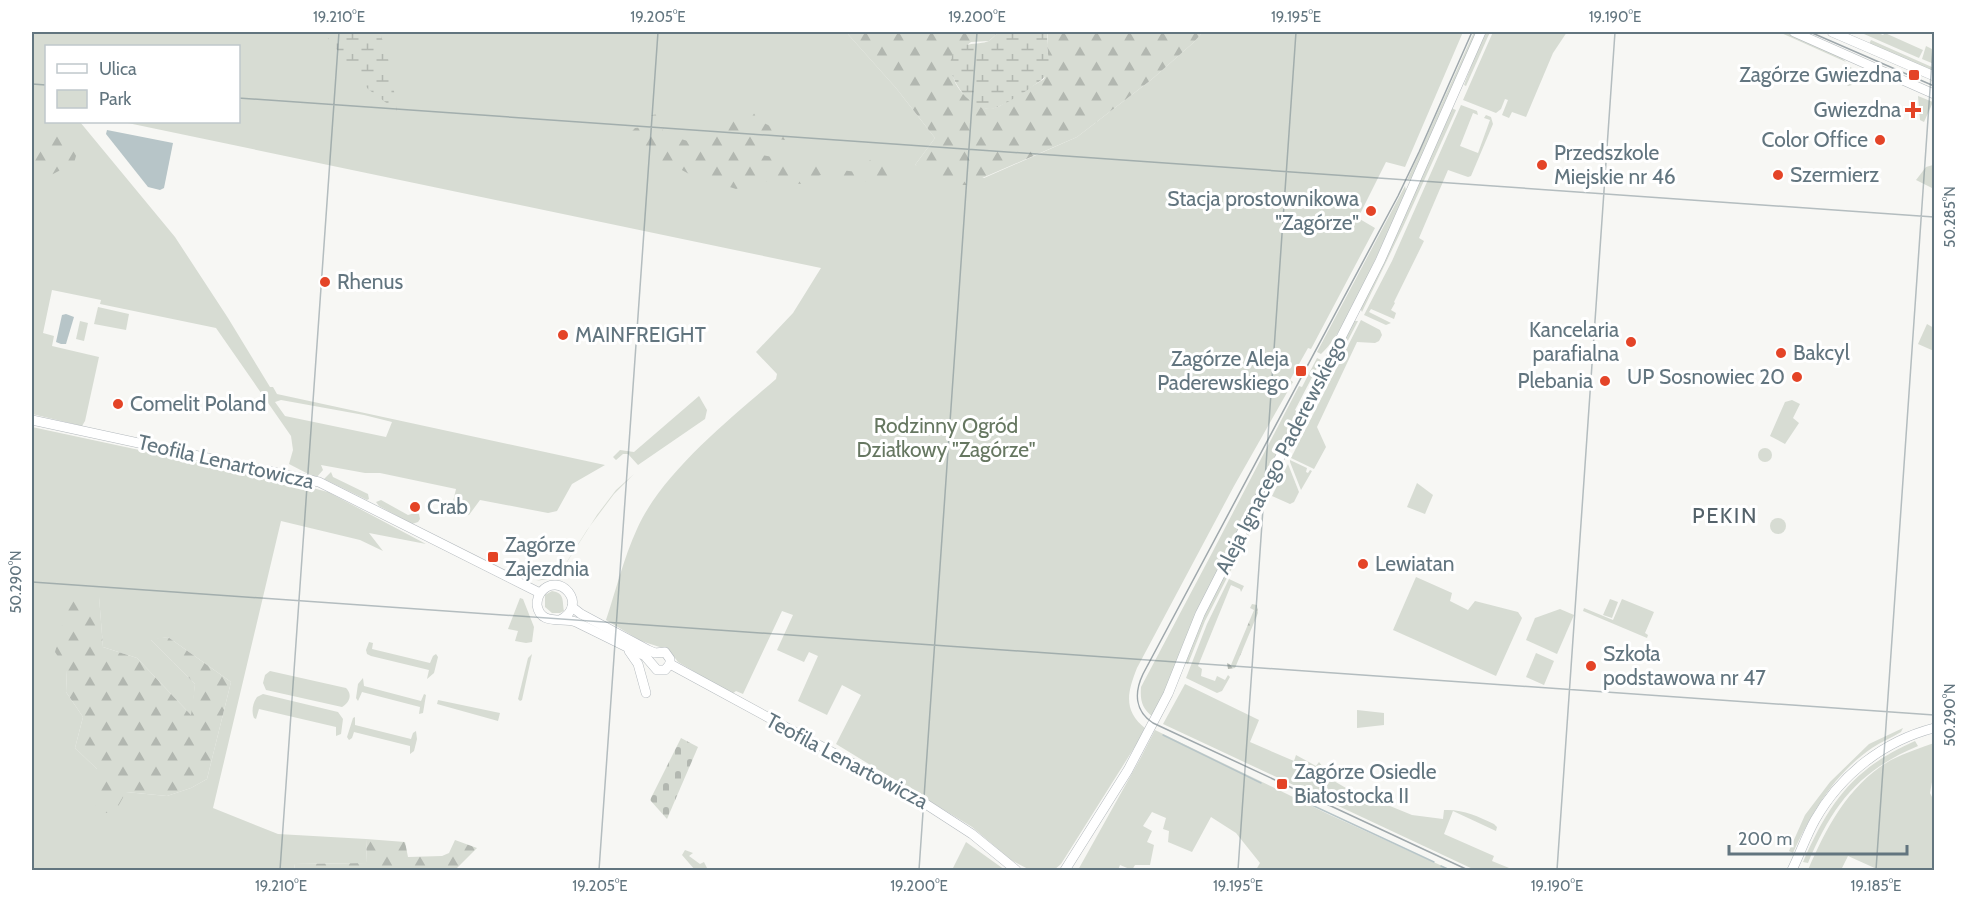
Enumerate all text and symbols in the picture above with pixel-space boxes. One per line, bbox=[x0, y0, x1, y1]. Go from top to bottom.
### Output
text: 19.210°E bbox=[313, 8, 365, 26]
text: 19.205°E bbox=[630, 8, 686, 26]
text: 19.200°E bbox=[948, 8, 1006, 26]
text: 19.195°E bbox=[1271, 8, 1321, 26]
text: 19.190°E bbox=[1589, 8, 1641, 26]
legend bbox=[45, 45, 240, 123]
text: Ulica bbox=[99, 58, 137, 80]
place label: Zagórze Gwiezdna bbox=[1739, 62, 1902, 87]
marker: Zagórze Gwiezdna bbox=[1907, 68, 1921, 82]
text: Park bbox=[99, 88, 132, 110]
place label: Gwiezdna bbox=[1814, 97, 1901, 122]
marker: Gwiezdna bbox=[1906, 103, 1920, 117]
place label: Color Office bbox=[1761, 127, 1868, 152]
marker: Color Office bbox=[1873, 133, 1887, 147]
place label: Przedszkole Miejskie nr 46 bbox=[1554, 140, 1676, 190]
marker: Przedszkole Miejskie nr 46 bbox=[1535, 158, 1549, 172]
place label: Szermierz bbox=[1790, 162, 1879, 187]
marker: Szermierz bbox=[1771, 168, 1785, 182]
place label: Stacja prostownikowa "Zagórze" bbox=[1167, 186, 1359, 235]
text: 50.285°N bbox=[1941, 186, 1959, 248]
marker: Stacja prostownikowa "Zagórze" bbox=[1364, 204, 1378, 218]
place label: Rhenus bbox=[337, 269, 403, 294]
marker: Rhenus bbox=[318, 275, 332, 289]
place label: Kancelaria parafialna bbox=[1529, 317, 1619, 366]
place label: MAINFREIGHT bbox=[575, 322, 706, 347]
marker: MAINFREIGHT bbox=[556, 328, 570, 342]
street label: Aleja Ignacego Paderewskiego bbox=[1210, 332, 1352, 578]
marker: Kancelaria parafialna bbox=[1624, 335, 1638, 349]
place label: Bakcyl bbox=[1793, 340, 1850, 365]
place label: Zagórze Aleja Paderewskiego bbox=[1157, 346, 1289, 395]
marker: Bakcyl bbox=[1774, 346, 1788, 360]
marker: Zagórze Aleja Paderewskiego bbox=[1294, 364, 1308, 378]
place label: UP Sosnowiec 20 bbox=[1627, 364, 1785, 389]
place label: Plebania bbox=[1517, 368, 1593, 393]
marker: UP Sosnowiec 20 bbox=[1790, 370, 1804, 384]
marker: Plebania bbox=[1598, 374, 1612, 388]
place label: Comelit Poland bbox=[130, 391, 266, 416]
marker: Comelit Poland bbox=[111, 397, 125, 411]
park label: Rodzinny Ogród Działkowy "Zagórze" bbox=[856, 413, 1036, 462]
street label: Teofila Lenartowicza bbox=[136, 429, 317, 494]
place label: Crab bbox=[427, 494, 468, 519]
marker: Crab bbox=[408, 500, 422, 514]
district label: PEKIN bbox=[1692, 502, 1758, 529]
place label: Zagórze Zajezdnia bbox=[505, 532, 589, 582]
text: 50.290°N bbox=[7, 550, 25, 614]
marker: Zagórze Zajezdnia bbox=[486, 550, 500, 564]
place label: Lewiatan bbox=[1375, 551, 1455, 576]
marker: Lewiatan bbox=[1356, 557, 1370, 571]
place label: Szkoła podstawowa nr 47 bbox=[1603, 641, 1766, 690]
marker: Szkoła podstawowa nr 47 bbox=[1584, 659, 1598, 673]
text: 50.290°N bbox=[1941, 683, 1959, 747]
street label: Teofila Lenartowicza bbox=[762, 707, 933, 814]
place label: Zagórze Osiedle Białostocka II bbox=[1294, 759, 1437, 808]
marker: Zagórze Osiedle Białostocka II bbox=[1275, 777, 1289, 791]
scale bar bbox=[1729, 818, 1908, 856]
text: 200 m bbox=[1738, 828, 1792, 850]
text: 19.210°E bbox=[255, 877, 307, 895]
text: 19.205°E bbox=[572, 877, 628, 895]
text: 19.200°E bbox=[890, 877, 948, 895]
text: 19.195°E bbox=[1213, 877, 1263, 895]
text: 19.190°E bbox=[1531, 877, 1583, 895]
text: 19.185°E bbox=[1851, 877, 1901, 895]

